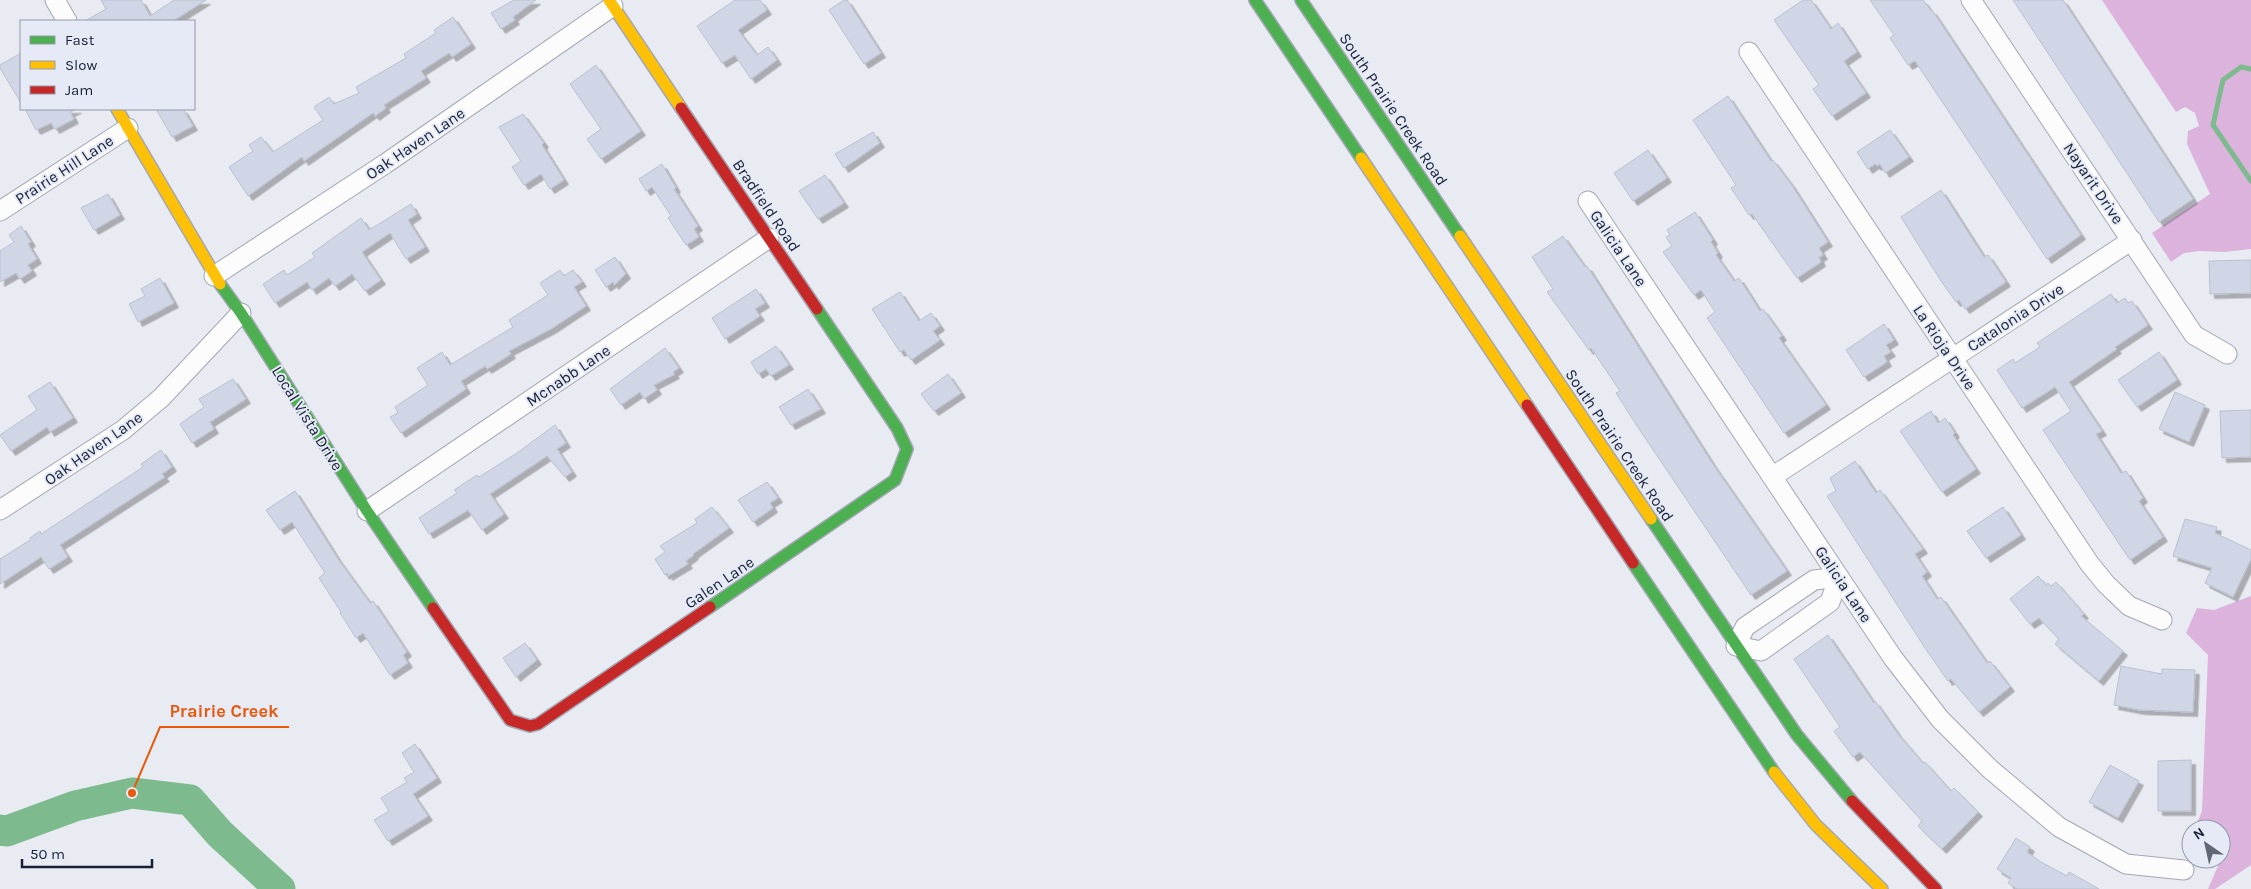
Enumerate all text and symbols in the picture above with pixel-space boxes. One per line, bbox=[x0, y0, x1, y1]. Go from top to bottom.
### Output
legend bbox=[20, 20, 195, 110]
street label: South Prairie Creek Road bbox=[1335, 29, 1452, 189]
text: Fast bbox=[65, 31, 95, 49]
text: Slow bbox=[65, 56, 97, 74]
text: Jam bbox=[65, 81, 93, 99]
street label: Oak Haven Lane bbox=[362, 103, 468, 184]
street label: Prairie Hill Lane bbox=[12, 131, 117, 208]
street label: Nayarit Drive bbox=[2059, 139, 2128, 227]
street label: Bradfield Road bbox=[729, 156, 804, 255]
street label: Galicia Lane bbox=[1586, 206, 1651, 290]
street label: Catalonia Drive bbox=[1964, 279, 2067, 356]
street label: La Rioja Drive bbox=[1909, 301, 1980, 393]
street label: Mcnabb Lane bbox=[523, 340, 614, 410]
street label: Local Vista Drive bbox=[268, 362, 347, 474]
street label: South Prairie Creek Road bbox=[1561, 365, 1678, 525]
street label: Oak Haven Lane bbox=[41, 408, 146, 489]
street label: Galicia Lane bbox=[1811, 542, 1876, 626]
street label: Galen Lane bbox=[681, 552, 758, 613]
callout: Prairie Creek bbox=[160, 694, 289, 727]
text: Prairie Creek bbox=[169, 700, 279, 722]
north arrow bbox=[2181, 819, 2231, 869]
text: N bbox=[2190, 824, 2208, 843]
scale bar bbox=[22, 836, 152, 868]
text: 50 m bbox=[30, 845, 65, 863]

